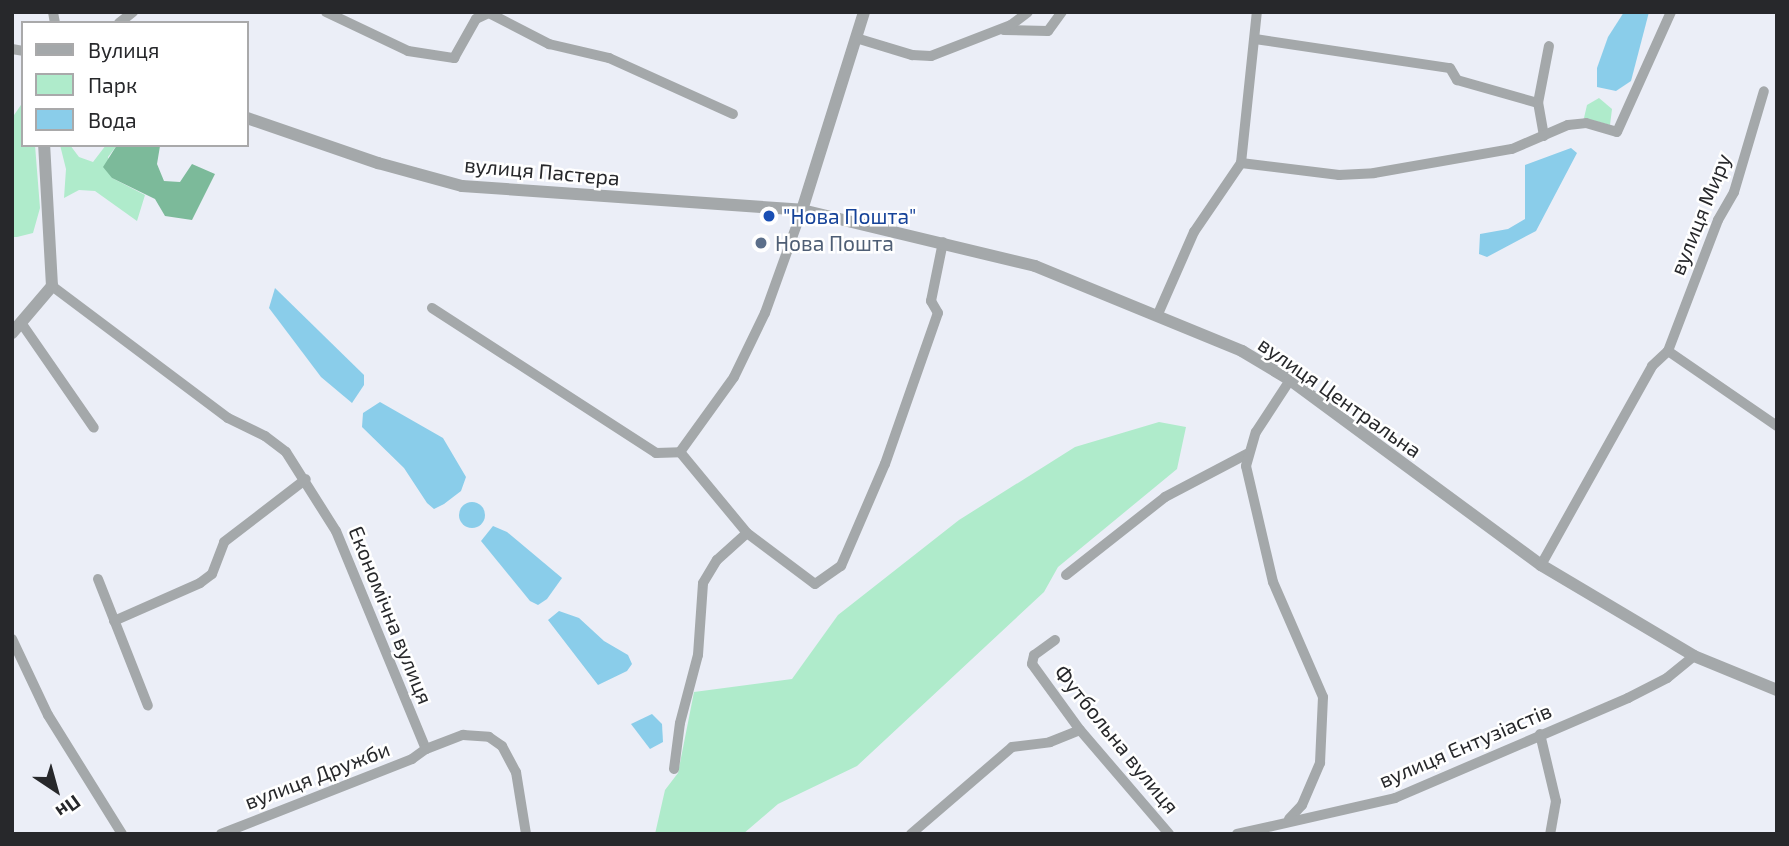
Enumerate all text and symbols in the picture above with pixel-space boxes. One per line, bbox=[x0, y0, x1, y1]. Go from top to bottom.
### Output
legend bbox=[21, 21, 248, 147]
text: Вулиця bbox=[88, 37, 159, 62]
text: Парк bbox=[88, 72, 137, 97]
text: Вода bbox=[88, 107, 137, 132]
street label: вулиця Миру bbox=[1664, 150, 1736, 278]
street label: вулиця Пастера bbox=[463, 152, 621, 190]
place label: "Нова Пошта" bbox=[783, 203, 916, 229]
marker: "Нова Пошта" bbox=[761, 208, 777, 224]
place label: Нова Пошта bbox=[775, 230, 894, 256]
marker: Нова Пошта bbox=[753, 235, 769, 251]
street label: вулиця Центральна bbox=[1254, 331, 1426, 463]
street label: Економічна вулиця bbox=[344, 522, 438, 708]
street label: Футбольна вулиця bbox=[1049, 660, 1185, 818]
street label: вулиця Ентузіастів bbox=[1375, 697, 1555, 793]
street label: вулиця Дружби bbox=[241, 736, 393, 814]
north arrow bbox=[21, 755, 91, 825]
text: Пн bbox=[52, 791, 85, 824]

